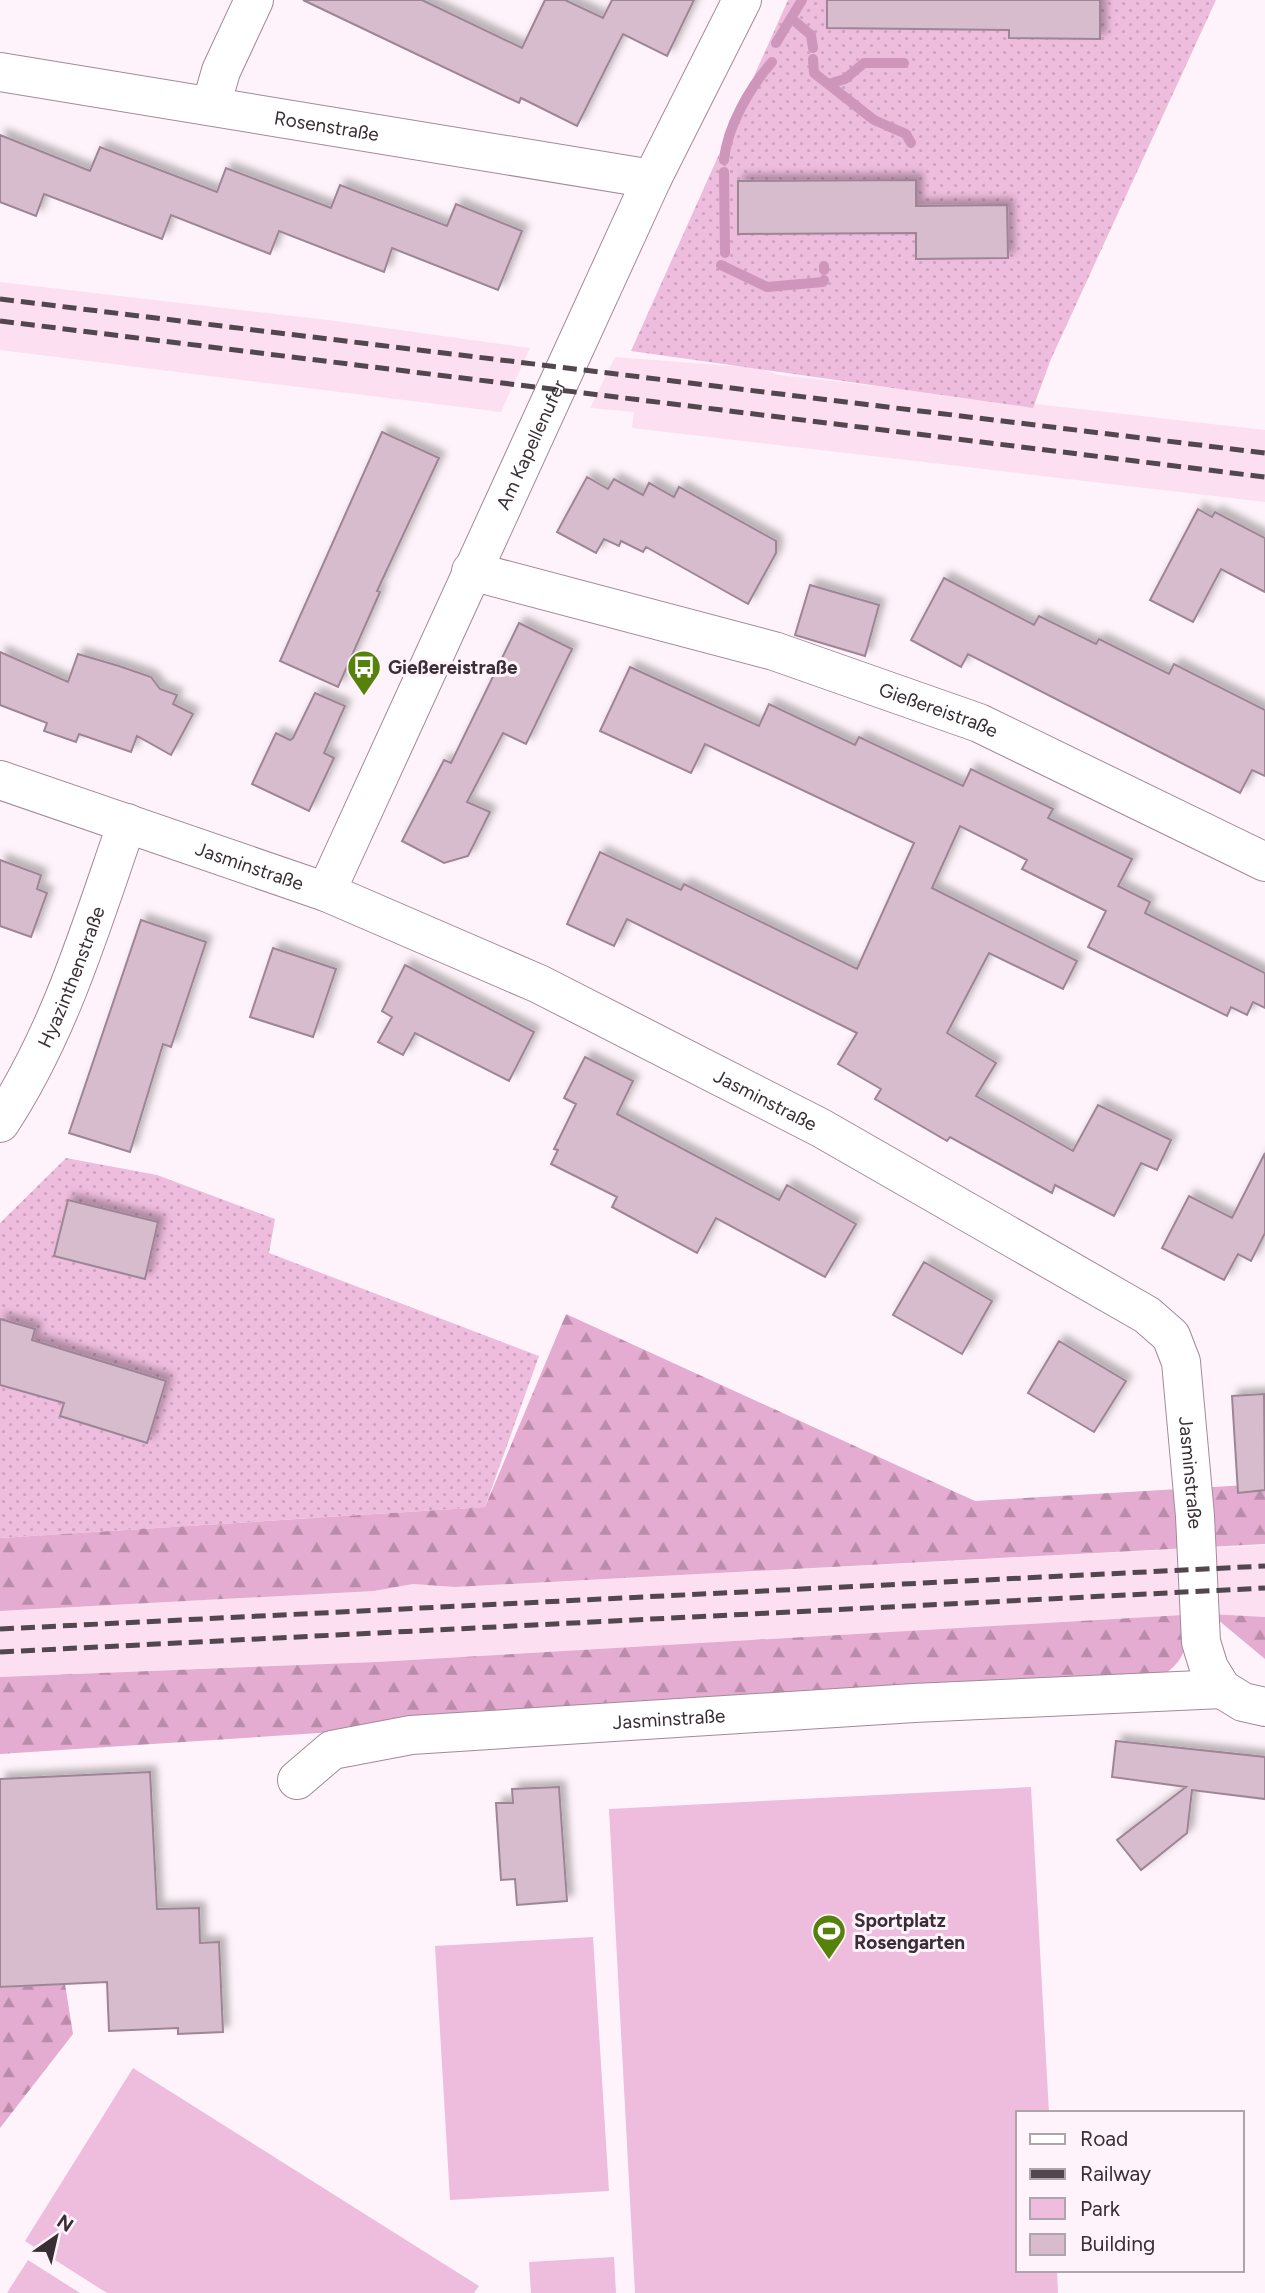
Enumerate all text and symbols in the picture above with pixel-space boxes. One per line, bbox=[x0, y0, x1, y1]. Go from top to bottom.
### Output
street label: Rosenstraße bbox=[272, 106, 381, 146]
street label: Am Kapellenufer bbox=[491, 376, 571, 513]
bus stop icon: Gießereistraße bbox=[345, 648, 383, 697]
place label: Gießereistraße bbox=[388, 656, 518, 679]
street label: Gießereistraße bbox=[876, 678, 1002, 742]
street label: Jasminstraße bbox=[192, 837, 307, 895]
street label: Hyazinthenstraße bbox=[33, 903, 110, 1051]
street label: Jasminstraße bbox=[710, 1064, 821, 1136]
street label: Jasminstraße bbox=[1174, 1415, 1207, 1529]
street label: Jasminstraße bbox=[612, 1704, 726, 1734]
place label: Sportplatz Rosengarten bbox=[854, 1909, 965, 1954]
sports icon: Sportplatz Rosengarten bbox=[810, 1912, 848, 1961]
legend bbox=[1016, 2111, 1244, 2272]
text: Road bbox=[1080, 2126, 1128, 2151]
text: Railway bbox=[1080, 2161, 1151, 2186]
text: Park bbox=[1080, 2196, 1121, 2221]
north arrow bbox=[21, 2202, 91, 2272]
text: N bbox=[53, 2210, 78, 2237]
text: Building bbox=[1080, 2231, 1155, 2256]

